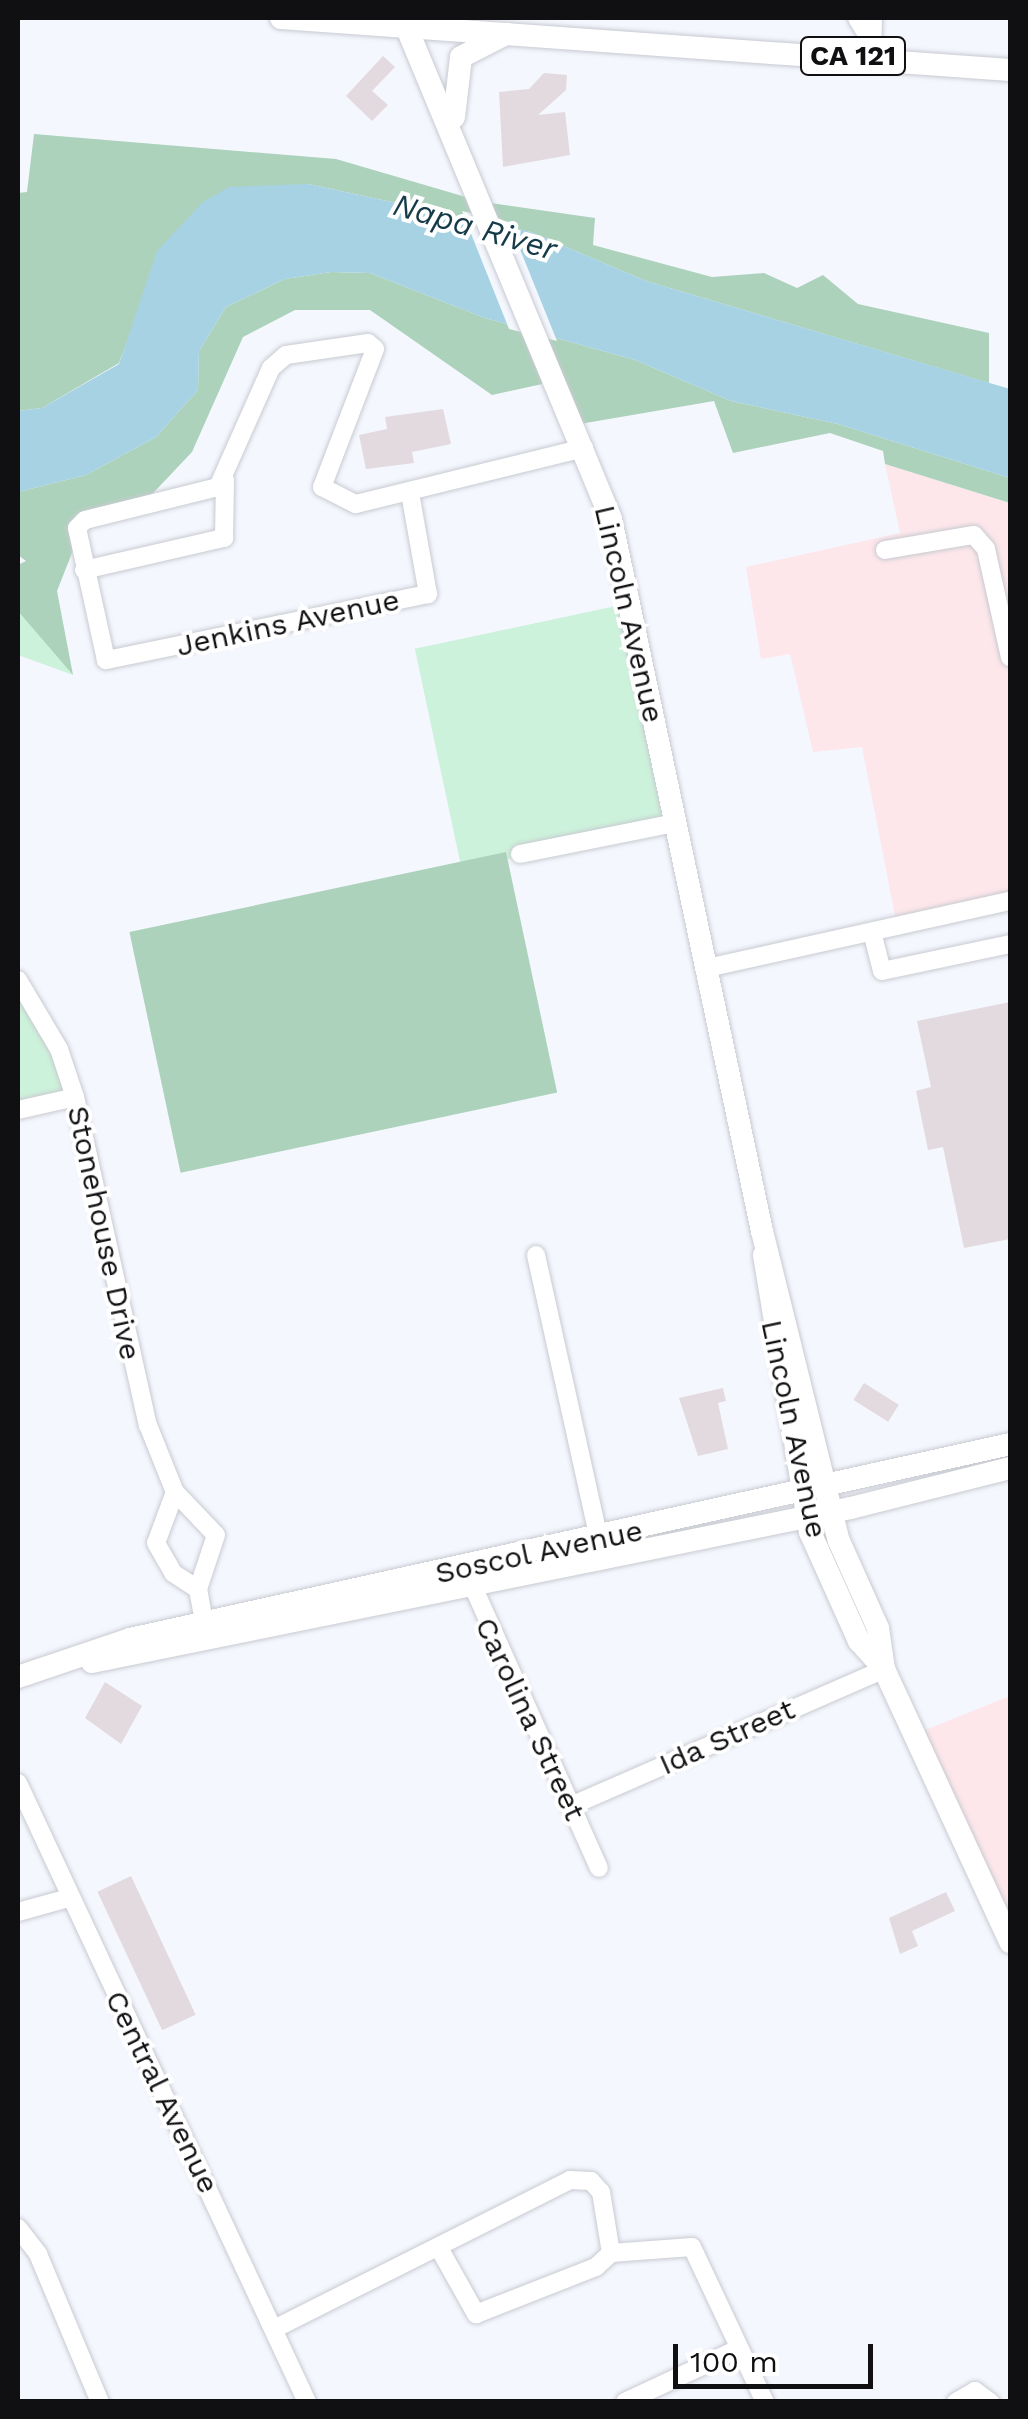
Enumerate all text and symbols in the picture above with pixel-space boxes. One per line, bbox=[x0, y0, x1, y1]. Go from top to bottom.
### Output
road number: CA 121 bbox=[798, 33, 908, 79]
water label: Napa River bbox=[389, 185, 561, 269]
street label: Lincoln Avenue bbox=[586, 501, 672, 727]
street label: Jenkins Avenue bbox=[173, 582, 403, 664]
street label: Stonehouse Drive bbox=[59, 1103, 149, 1363]
street label: Lincoln Avenue bbox=[753, 1316, 835, 1542]
street label: Soscol Avenue bbox=[431, 1512, 647, 1592]
street label: Carolina Street bbox=[467, 1611, 593, 1827]
street label: Ida Street bbox=[653, 1691, 801, 1783]
street label: Central Avenue bbox=[97, 1984, 227, 2200]
scale bar bbox=[678, 2324, 878, 2386]
text: 100 m bbox=[690, 2344, 778, 2379]

